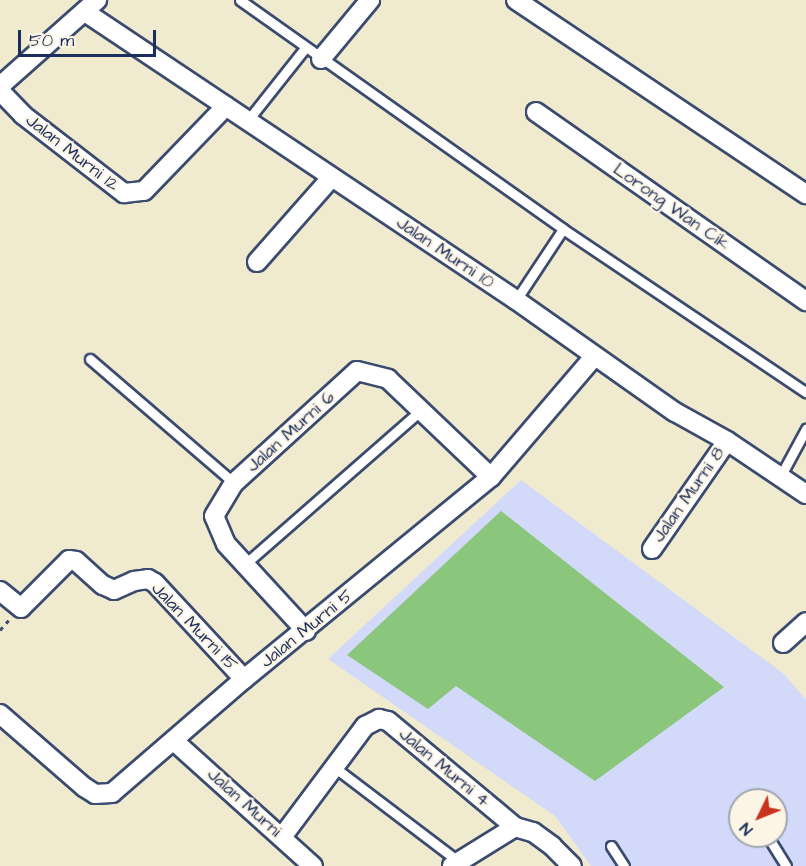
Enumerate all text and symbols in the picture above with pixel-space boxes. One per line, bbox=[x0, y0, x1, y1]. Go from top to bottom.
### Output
scale bar bbox=[21, 18, 159, 56]
text: 50 m bbox=[29, 28, 74, 53]
street label: Jalan Murni 12 bbox=[21, 110, 123, 196]
street label: Lorong Wan Cik bbox=[609, 159, 733, 255]
street label: Jalan Murni 10 bbox=[392, 212, 498, 294]
street label: Jalan Murni 6 bbox=[243, 387, 339, 477]
street label: Jalan Murni 8 bbox=[648, 443, 730, 547]
street label: Jalan Murni 15 bbox=[146, 578, 242, 676]
street label: Jalan Murni 5 bbox=[256, 585, 358, 673]
street label: Jalan Murni 4 bbox=[394, 724, 494, 812]
street label: Jalan Murni bbox=[202, 764, 286, 842]
north arrow bbox=[728, 788, 788, 848]
text: N bbox=[735, 818, 758, 840]

